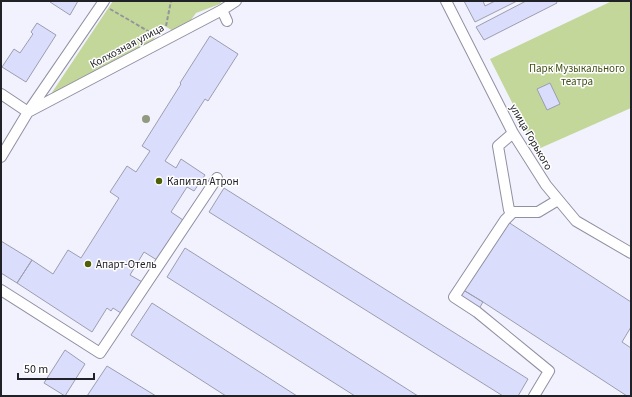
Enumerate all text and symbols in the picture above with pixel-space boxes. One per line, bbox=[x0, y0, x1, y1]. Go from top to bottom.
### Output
street label: Колхозная улица bbox=[87, 20, 167, 72]
park label: Парк Музыкального театра bbox=[529, 61, 625, 89]
street label: улица Горького bbox=[506, 101, 556, 173]
place label: Капитал Атрон bbox=[167, 174, 239, 189]
marker: Капитал Атрон bbox=[154, 176, 164, 186]
place label: Апарт-Отель bbox=[96, 257, 157, 272]
marker: Апарт-Отель bbox=[83, 259, 93, 269]
scale bar bbox=[18, 355, 94, 381]
text: 50 m bbox=[24, 361, 48, 378]

